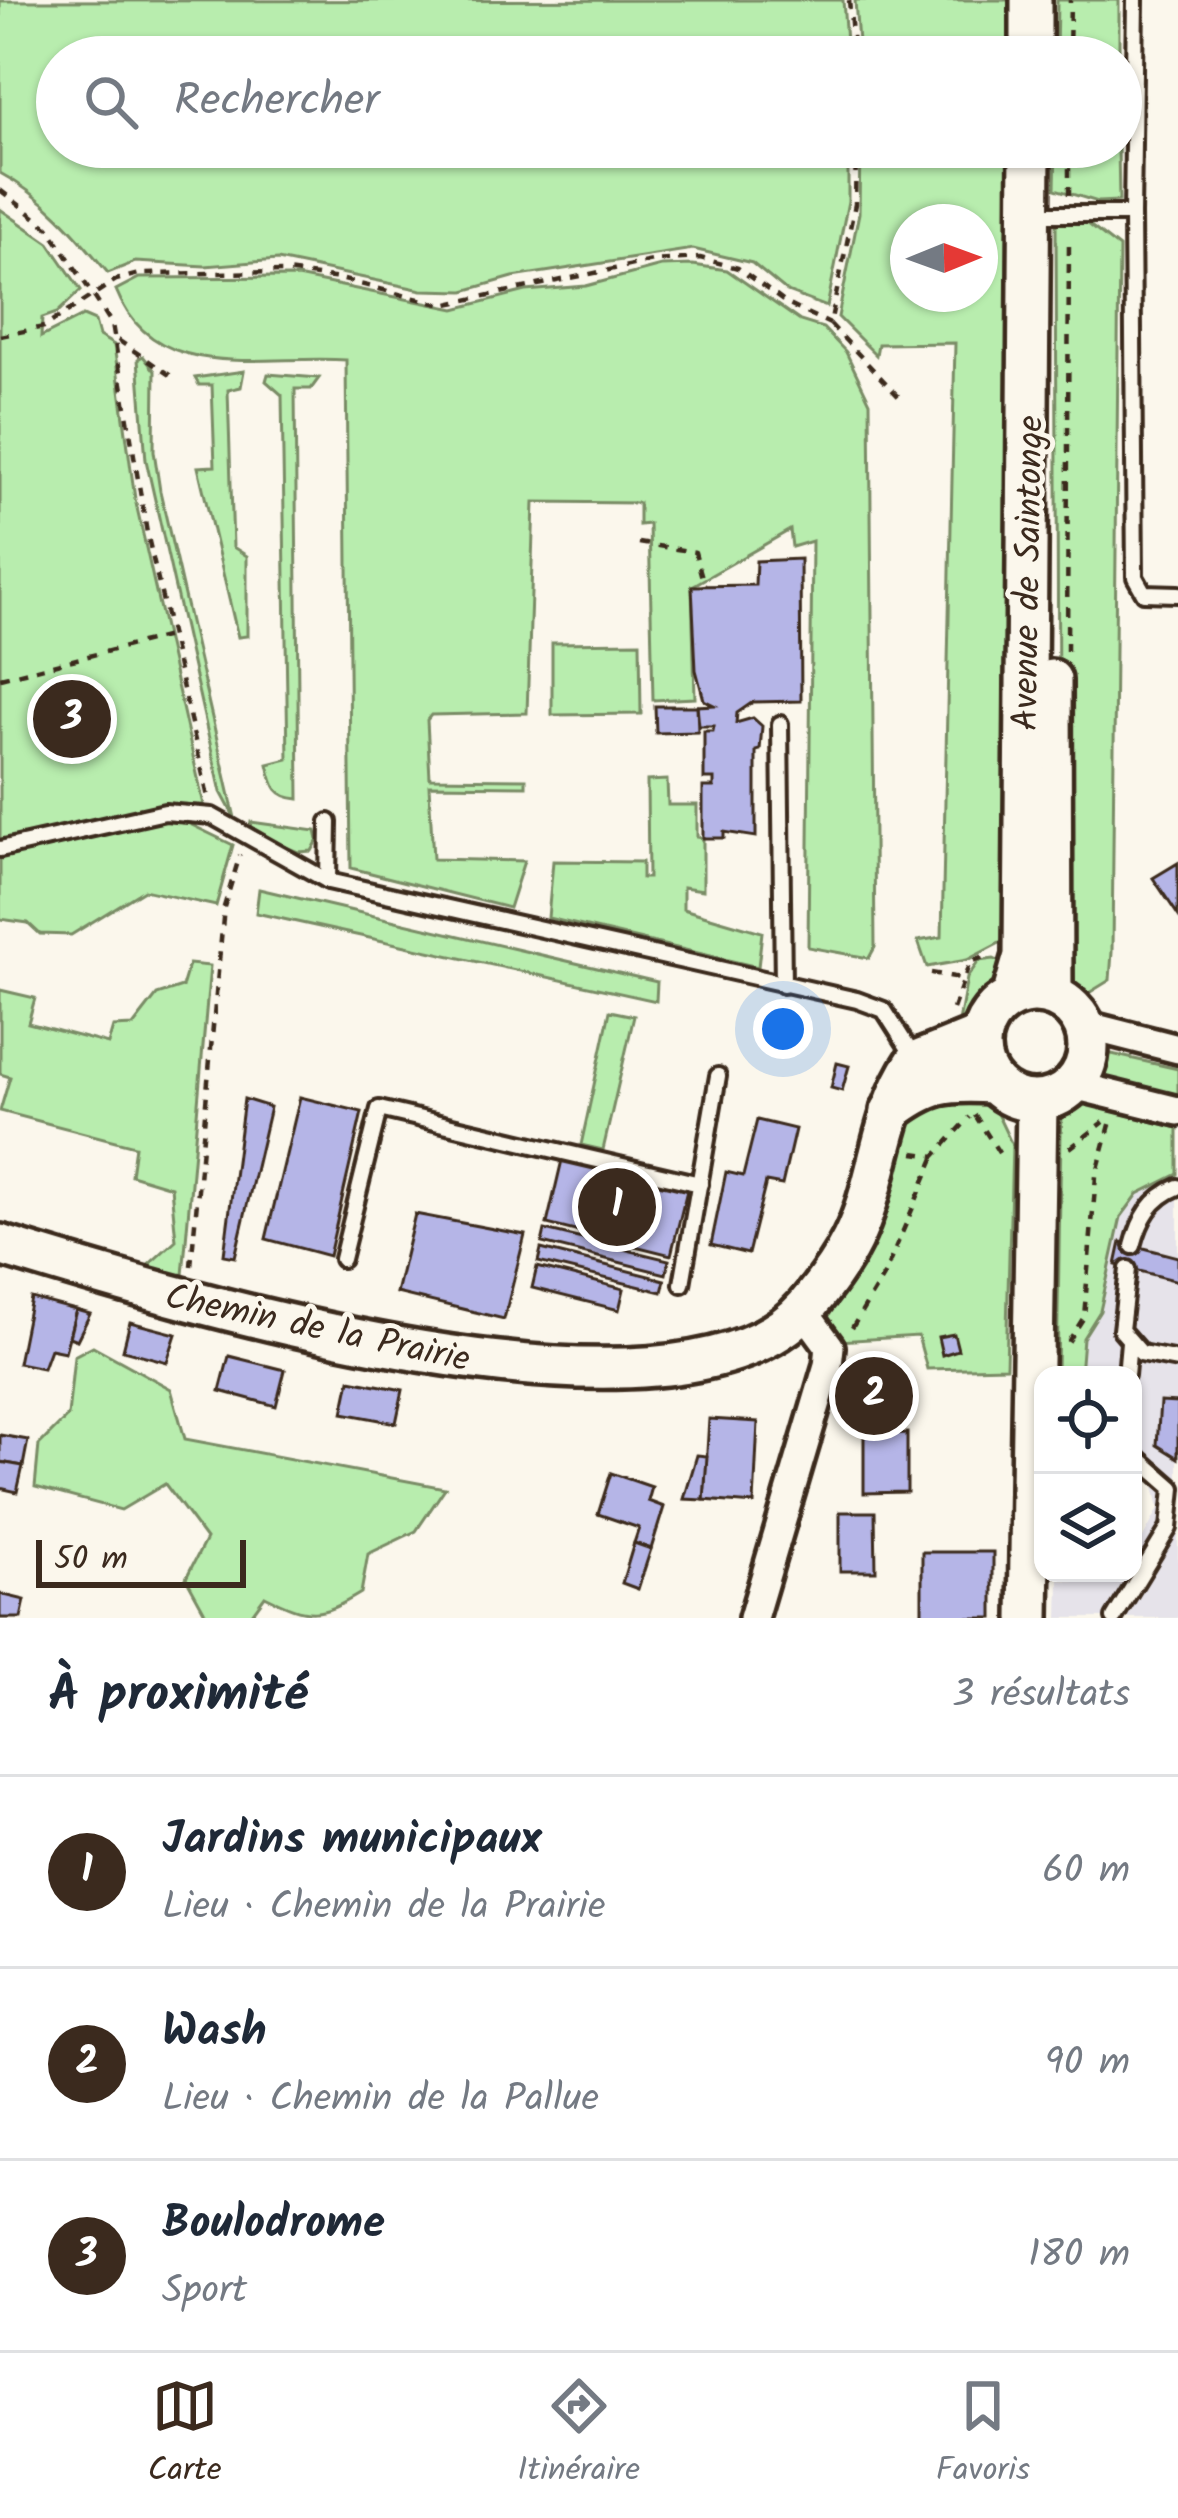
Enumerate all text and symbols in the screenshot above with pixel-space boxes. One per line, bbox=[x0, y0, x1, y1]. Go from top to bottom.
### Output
search box bbox=[36, 36, 1142, 168]
text: Rechercher bbox=[174, 66, 379, 138]
icon: search bbox=[78, 69, 144, 135]
north arrow bbox=[890, 204, 998, 312]
street label: Avenue de Saintonge bbox=[998, 415, 1061, 731]
pin: 3 bbox=[33, 674, 111, 764]
your location bbox=[753, 999, 813, 1059]
pin: 1 bbox=[578, 1162, 656, 1252]
street label: Chemin de la Prairie bbox=[160, 1269, 475, 1390]
pin: 2 bbox=[835, 1351, 913, 1441]
map controls bbox=[1034, 1366, 1142, 1582]
button: locate bbox=[1034, 1366, 1142, 1474]
button: layers bbox=[1034, 1474, 1142, 1582]
scale bar bbox=[36, 1534, 246, 1587]
text: 50 m bbox=[54, 1534, 128, 1587]
text: À proximité bbox=[48, 1656, 308, 1737]
text: 3 résultats bbox=[952, 1665, 1130, 1727]
text: Jardins municipaux bbox=[162, 1805, 542, 1877]
text: 1 bbox=[81, 1841, 93, 1903]
text: 60 m bbox=[1042, 1841, 1130, 1903]
text: Lieu · Chemin de la Prairie bbox=[162, 1877, 606, 1939]
text: Wash bbox=[162, 1997, 267, 2069]
text: 2 bbox=[76, 2033, 98, 2095]
text: 90 m bbox=[1045, 2033, 1130, 2095]
text: Lieu · Chemin de la Pallue bbox=[162, 2069, 599, 2131]
text: Boulodrome bbox=[162, 2189, 385, 2261]
text: 3 bbox=[76, 2225, 98, 2287]
text: 180 m bbox=[1028, 2225, 1130, 2287]
text: Sport bbox=[162, 2261, 247, 2323]
tab: Carte bbox=[148, 2373, 222, 2498]
tab: Itinéraire bbox=[517, 2373, 640, 2498]
tab: Favoris bbox=[936, 2373, 1030, 2498]

